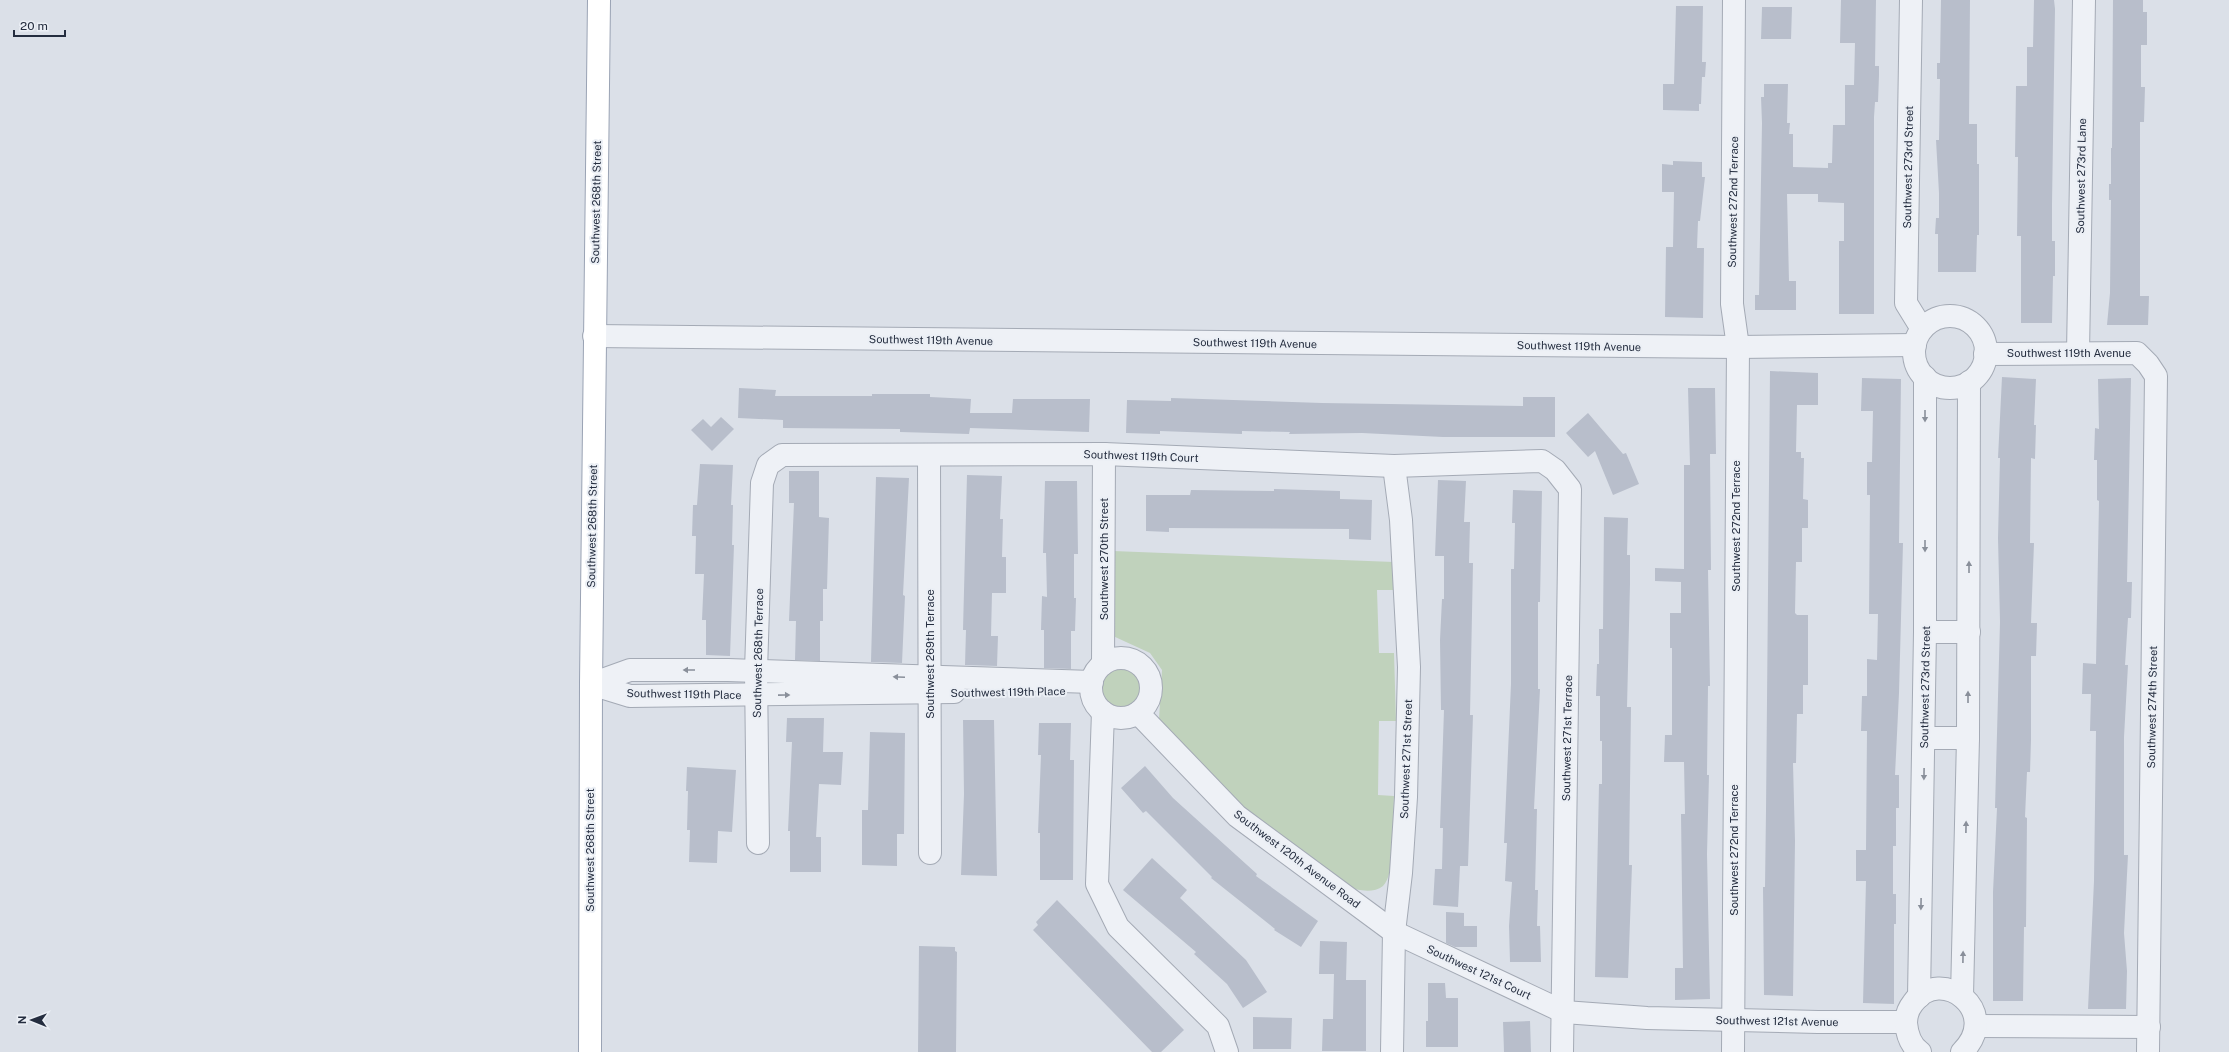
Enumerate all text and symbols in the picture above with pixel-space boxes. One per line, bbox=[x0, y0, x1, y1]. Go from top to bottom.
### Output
scale bar bbox=[14, 12, 65, 38]
text: 20 m bbox=[20, 19, 48, 33]
street label: Southwest 273rd Street bbox=[1901, 105, 1915, 229]
street label: Southwest 273rd Lane bbox=[2074, 118, 2088, 234]
street label: Southwest 272nd Terrace bbox=[1726, 136, 1740, 268]
street label: Southwest 268th Street bbox=[589, 140, 603, 264]
street label: Southwest 119th Avenue bbox=[869, 333, 993, 347]
street label: Southwest 119th Avenue bbox=[1193, 336, 1317, 350]
street label: Southwest 119th Avenue bbox=[1517, 339, 1641, 353]
street label: Southwest 119th Avenue bbox=[2007, 347, 2131, 359]
one-way arrow bbox=[1922, 410, 1928, 423]
street label: Southwest 119th Court bbox=[1083, 448, 1199, 464]
street label: Southwest 272nd Terrace bbox=[1730, 460, 1742, 592]
street label: Southwest 268th Street bbox=[585, 464, 599, 588]
street label: Southwest 270th Street bbox=[1098, 498, 1110, 620]
one-way arrow bbox=[1922, 540, 1928, 553]
one-way arrow bbox=[1966, 560, 1972, 573]
street label: Southwest 268th Terrace bbox=[751, 588, 765, 718]
street label: Southwest 269th Terrace bbox=[924, 589, 936, 719]
street label: Southwest 273rd Street bbox=[1918, 625, 1932, 749]
street label: Southwest 274th Street bbox=[2145, 646, 2159, 768]
one-way arrow bbox=[682, 667, 695, 673]
one-way arrow bbox=[893, 673, 905, 680]
street label: Southwest 271st Terrace bbox=[1560, 675, 1574, 801]
street label: Southwest 119th Place bbox=[950, 685, 1066, 699]
street label: Southwest 119th Place bbox=[626, 687, 742, 701]
one-way arrow bbox=[1965, 690, 1971, 703]
one-way arrow bbox=[778, 691, 790, 698]
street label: Southwest 271st Street bbox=[1398, 699, 1414, 819]
one-way arrow bbox=[1920, 768, 1927, 780]
street label: Southwest 272nd Terrace bbox=[1728, 784, 1740, 916]
street label: Southwest 268th Street bbox=[584, 788, 596, 912]
street label: Southwest 120th Avenue Road bbox=[1232, 808, 1362, 910]
one-way arrow bbox=[1963, 820, 1969, 833]
one-way arrow bbox=[1918, 898, 1924, 911]
street label: Southwest 121st Court bbox=[1425, 942, 1533, 1002]
one-way arrow bbox=[1960, 950, 1966, 963]
north arrow bbox=[12, 1000, 52, 1040]
street label: Southwest 121st Avenue bbox=[1715, 1014, 1839, 1028]
text: N bbox=[16, 1015, 28, 1024]

